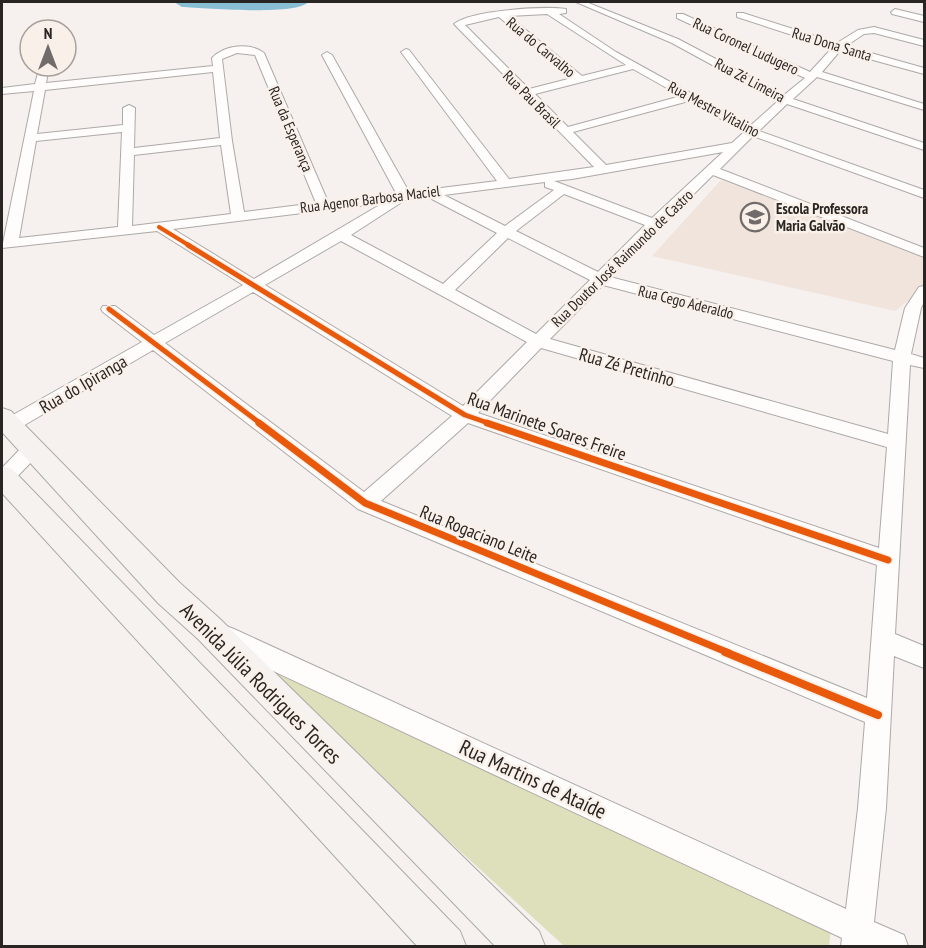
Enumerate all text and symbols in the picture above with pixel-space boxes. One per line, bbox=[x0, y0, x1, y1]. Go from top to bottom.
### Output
street label: Rua do Carvalho bbox=[503, 13, 579, 81]
street label: Rua Coronel Ludugero bbox=[690, 13, 802, 79]
north arrow bbox=[18, 18, 78, 78]
text: N bbox=[44, 23, 52, 43]
street label: Rua Dona Santa bbox=[790, 23, 874, 65]
street label: Rua Zé Limeira bbox=[712, 54, 788, 106]
street label: Rua Pau Brasil bbox=[499, 66, 565, 132]
street label: Rua Mestre Vitalino bbox=[665, 77, 763, 141]
street label: Rua da Esperança bbox=[265, 83, 317, 175]
street label: Rua Agenor Barbosa Maciel bbox=[299, 181, 441, 217]
street label: Rua Doutor José Raimundo de Castro bbox=[547, 185, 697, 331]
place label: Escola Professora Maria Galvão bbox=[776, 199, 868, 235]
school or university icon: Escola Professora Maria Galvão bbox=[739, 201, 771, 233]
street label: Rua Cego Aderaldo bbox=[636, 281, 736, 323]
street label: Rua Zé Pretinho bbox=[577, 342, 678, 392]
street label: Rua do Ipiranga bbox=[35, 350, 131, 418]
street label: Rua Marinete Soares Freire bbox=[464, 387, 630, 465]
street label: Rua Rogaciano Leite bbox=[417, 500, 541, 568]
street label: Avenida Júlia Rodrigues Torres bbox=[175, 597, 347, 769]
street label: Rua Martins de Ataíde bbox=[455, 733, 611, 825]

